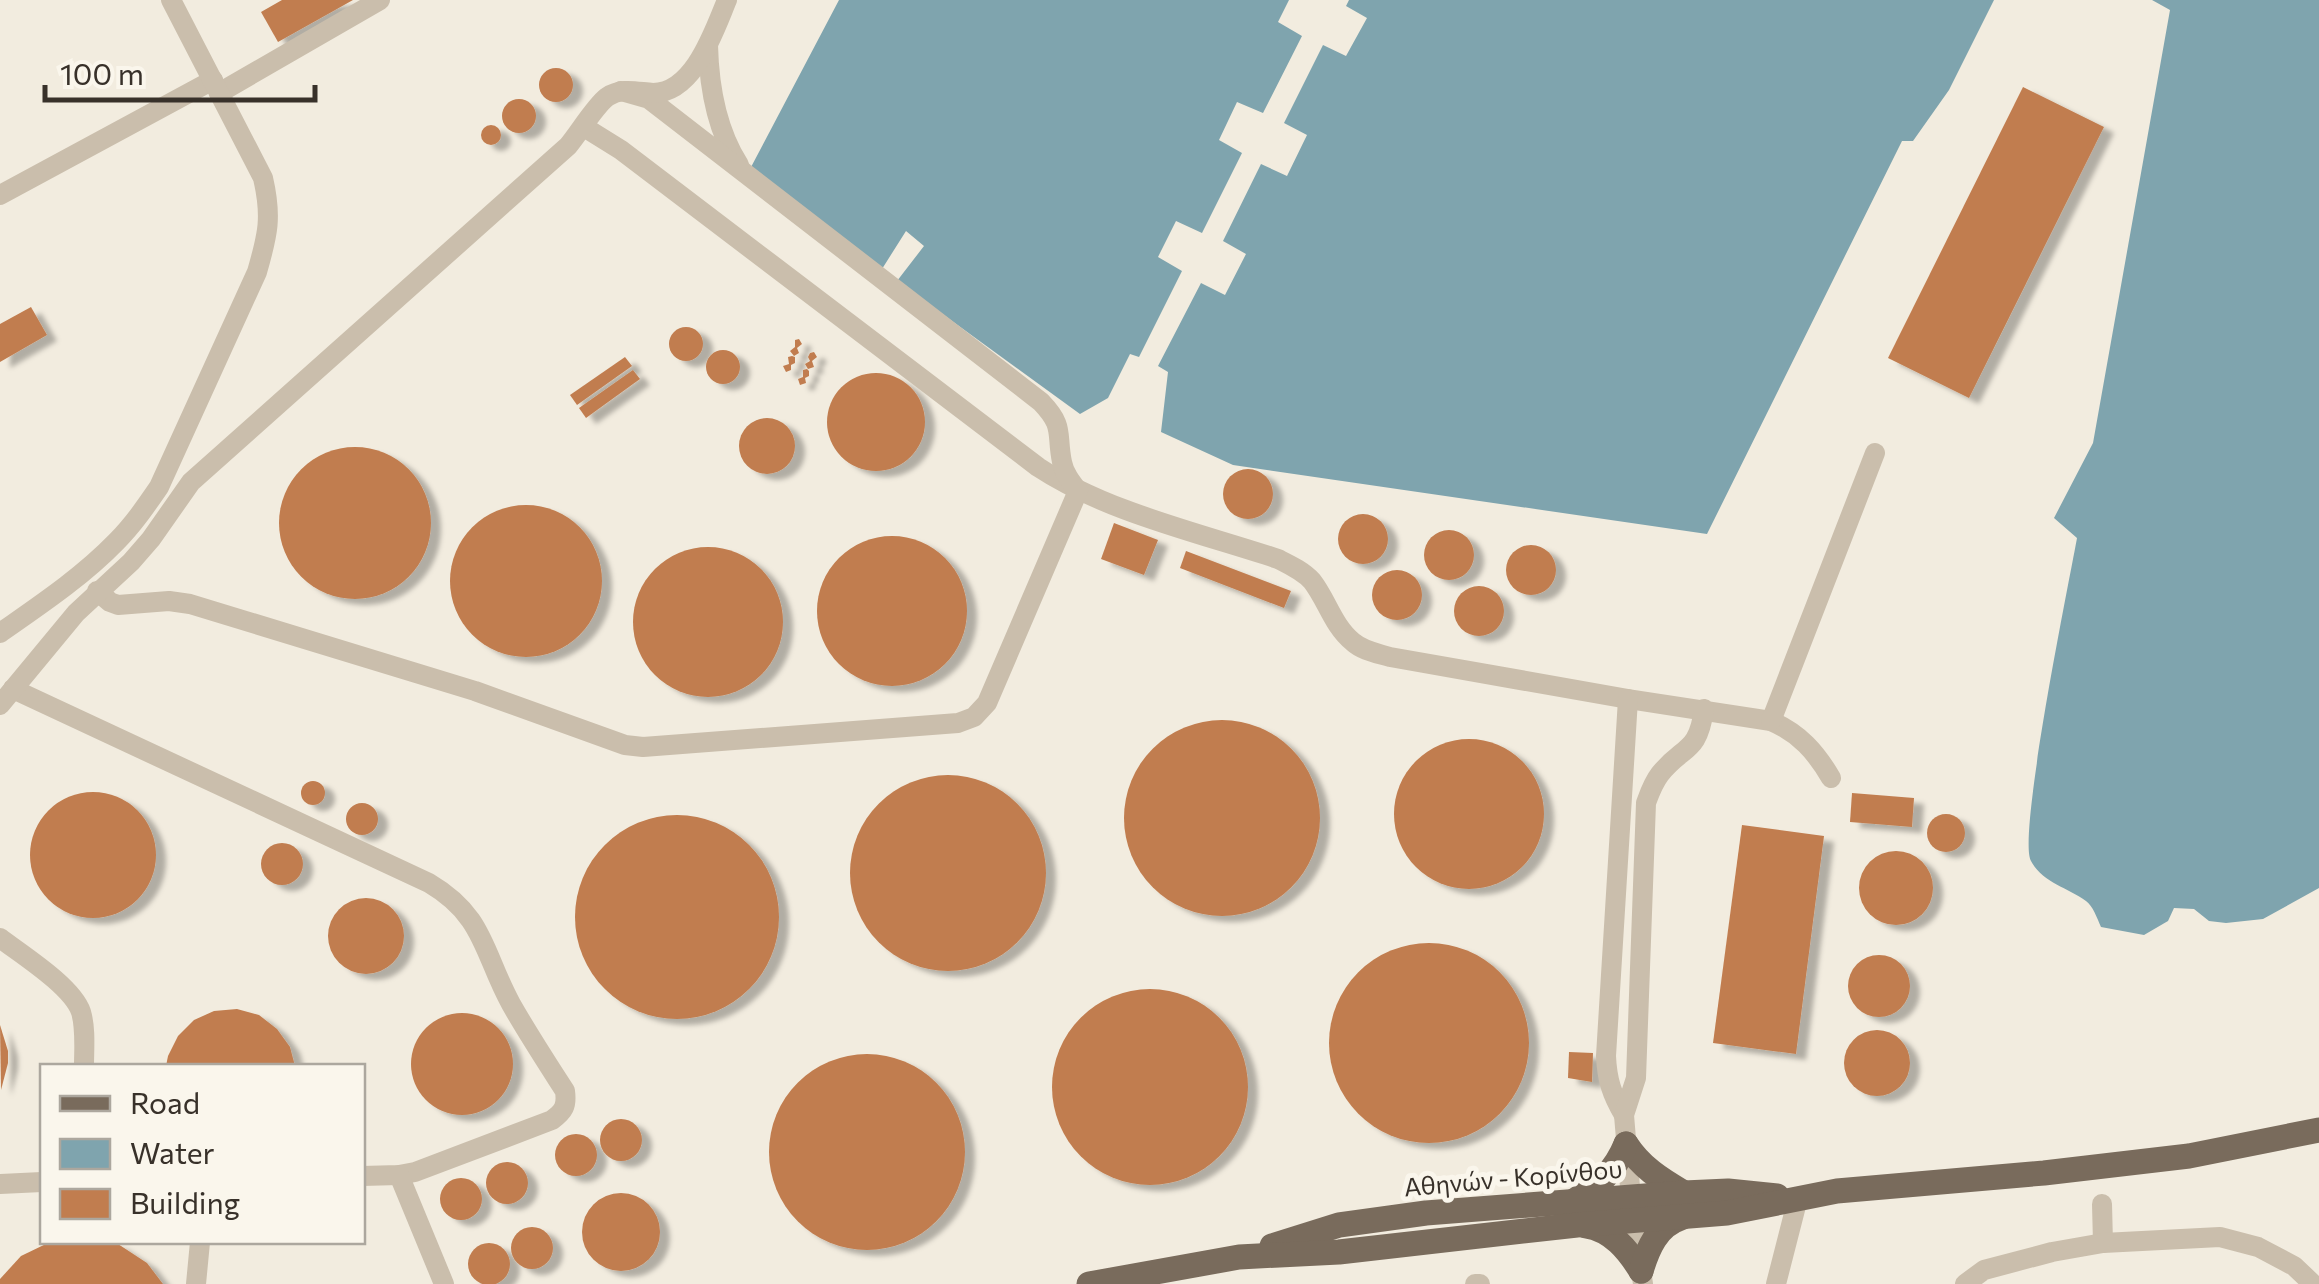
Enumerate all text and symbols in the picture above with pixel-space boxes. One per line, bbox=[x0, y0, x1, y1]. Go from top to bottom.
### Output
scale bar bbox=[45, 40, 315, 102]
text: 100 m bbox=[60, 54, 144, 91]
legend bbox=[40, 1064, 365, 1244]
text: Road bbox=[130, 1083, 200, 1120]
text: Water bbox=[130, 1133, 215, 1170]
street label: Αθηνών - Κορίνθου bbox=[1403, 1153, 1623, 1201]
text: Building bbox=[130, 1183, 240, 1220]

